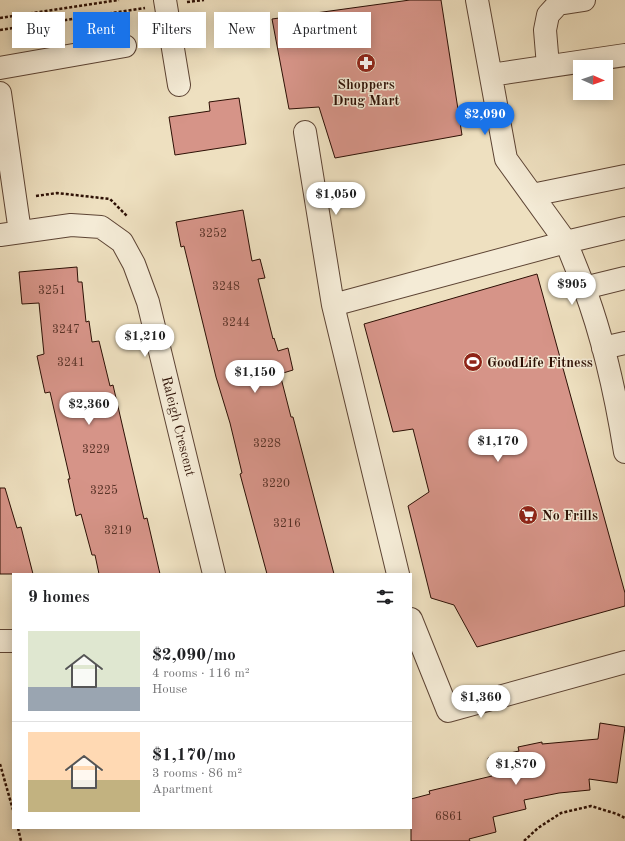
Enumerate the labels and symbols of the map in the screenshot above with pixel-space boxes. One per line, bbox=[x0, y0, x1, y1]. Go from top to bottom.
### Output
pharmacy icon: Shoppers Drug Mart bbox=[355, 52, 377, 74]
north arrow bbox=[573, 60, 613, 100]
place label: Shoppers Drug Mart bbox=[332, 78, 400, 108]
pin: $2,090 bbox=[452, 102, 518, 136]
pin: $1,050 bbox=[303, 182, 369, 216]
house number: 3252 bbox=[199, 227, 227, 240]
pin: $905 bbox=[548, 272, 596, 306]
house number: 3248 bbox=[212, 281, 240, 293]
house number: 3251 bbox=[38, 284, 66, 297]
house number: 3244 bbox=[222, 317, 250, 329]
house number: 3247 bbox=[52, 324, 80, 336]
pin: $1,210 bbox=[112, 324, 178, 358]
sports icon: GoodLife Fitness bbox=[462, 351, 484, 373]
place label: GoodLife Fitness bbox=[487, 356, 593, 370]
house number: 3241 bbox=[57, 357, 85, 369]
pin: $1,150 bbox=[222, 360, 288, 394]
street label: Raleigh Crescent bbox=[159, 375, 197, 478]
pin: $2,360 bbox=[56, 392, 122, 426]
pin: $1,170 bbox=[465, 429, 531, 463]
house number: 3228 bbox=[253, 438, 281, 450]
house number: 3229 bbox=[82, 444, 110, 456]
house number: 3220 bbox=[262, 478, 290, 490]
house number: 3225 bbox=[90, 484, 118, 497]
supermarket icon: No Frills bbox=[517, 504, 539, 526]
place label: No Frills bbox=[542, 509, 598, 523]
house number: 3216 bbox=[273, 518, 301, 530]
house number: 3219 bbox=[104, 525, 132, 537]
pin: $1,360 bbox=[448, 685, 514, 719]
pin: $1,870 bbox=[483, 752, 549, 786]
house number: 6861 bbox=[435, 811, 463, 823]

